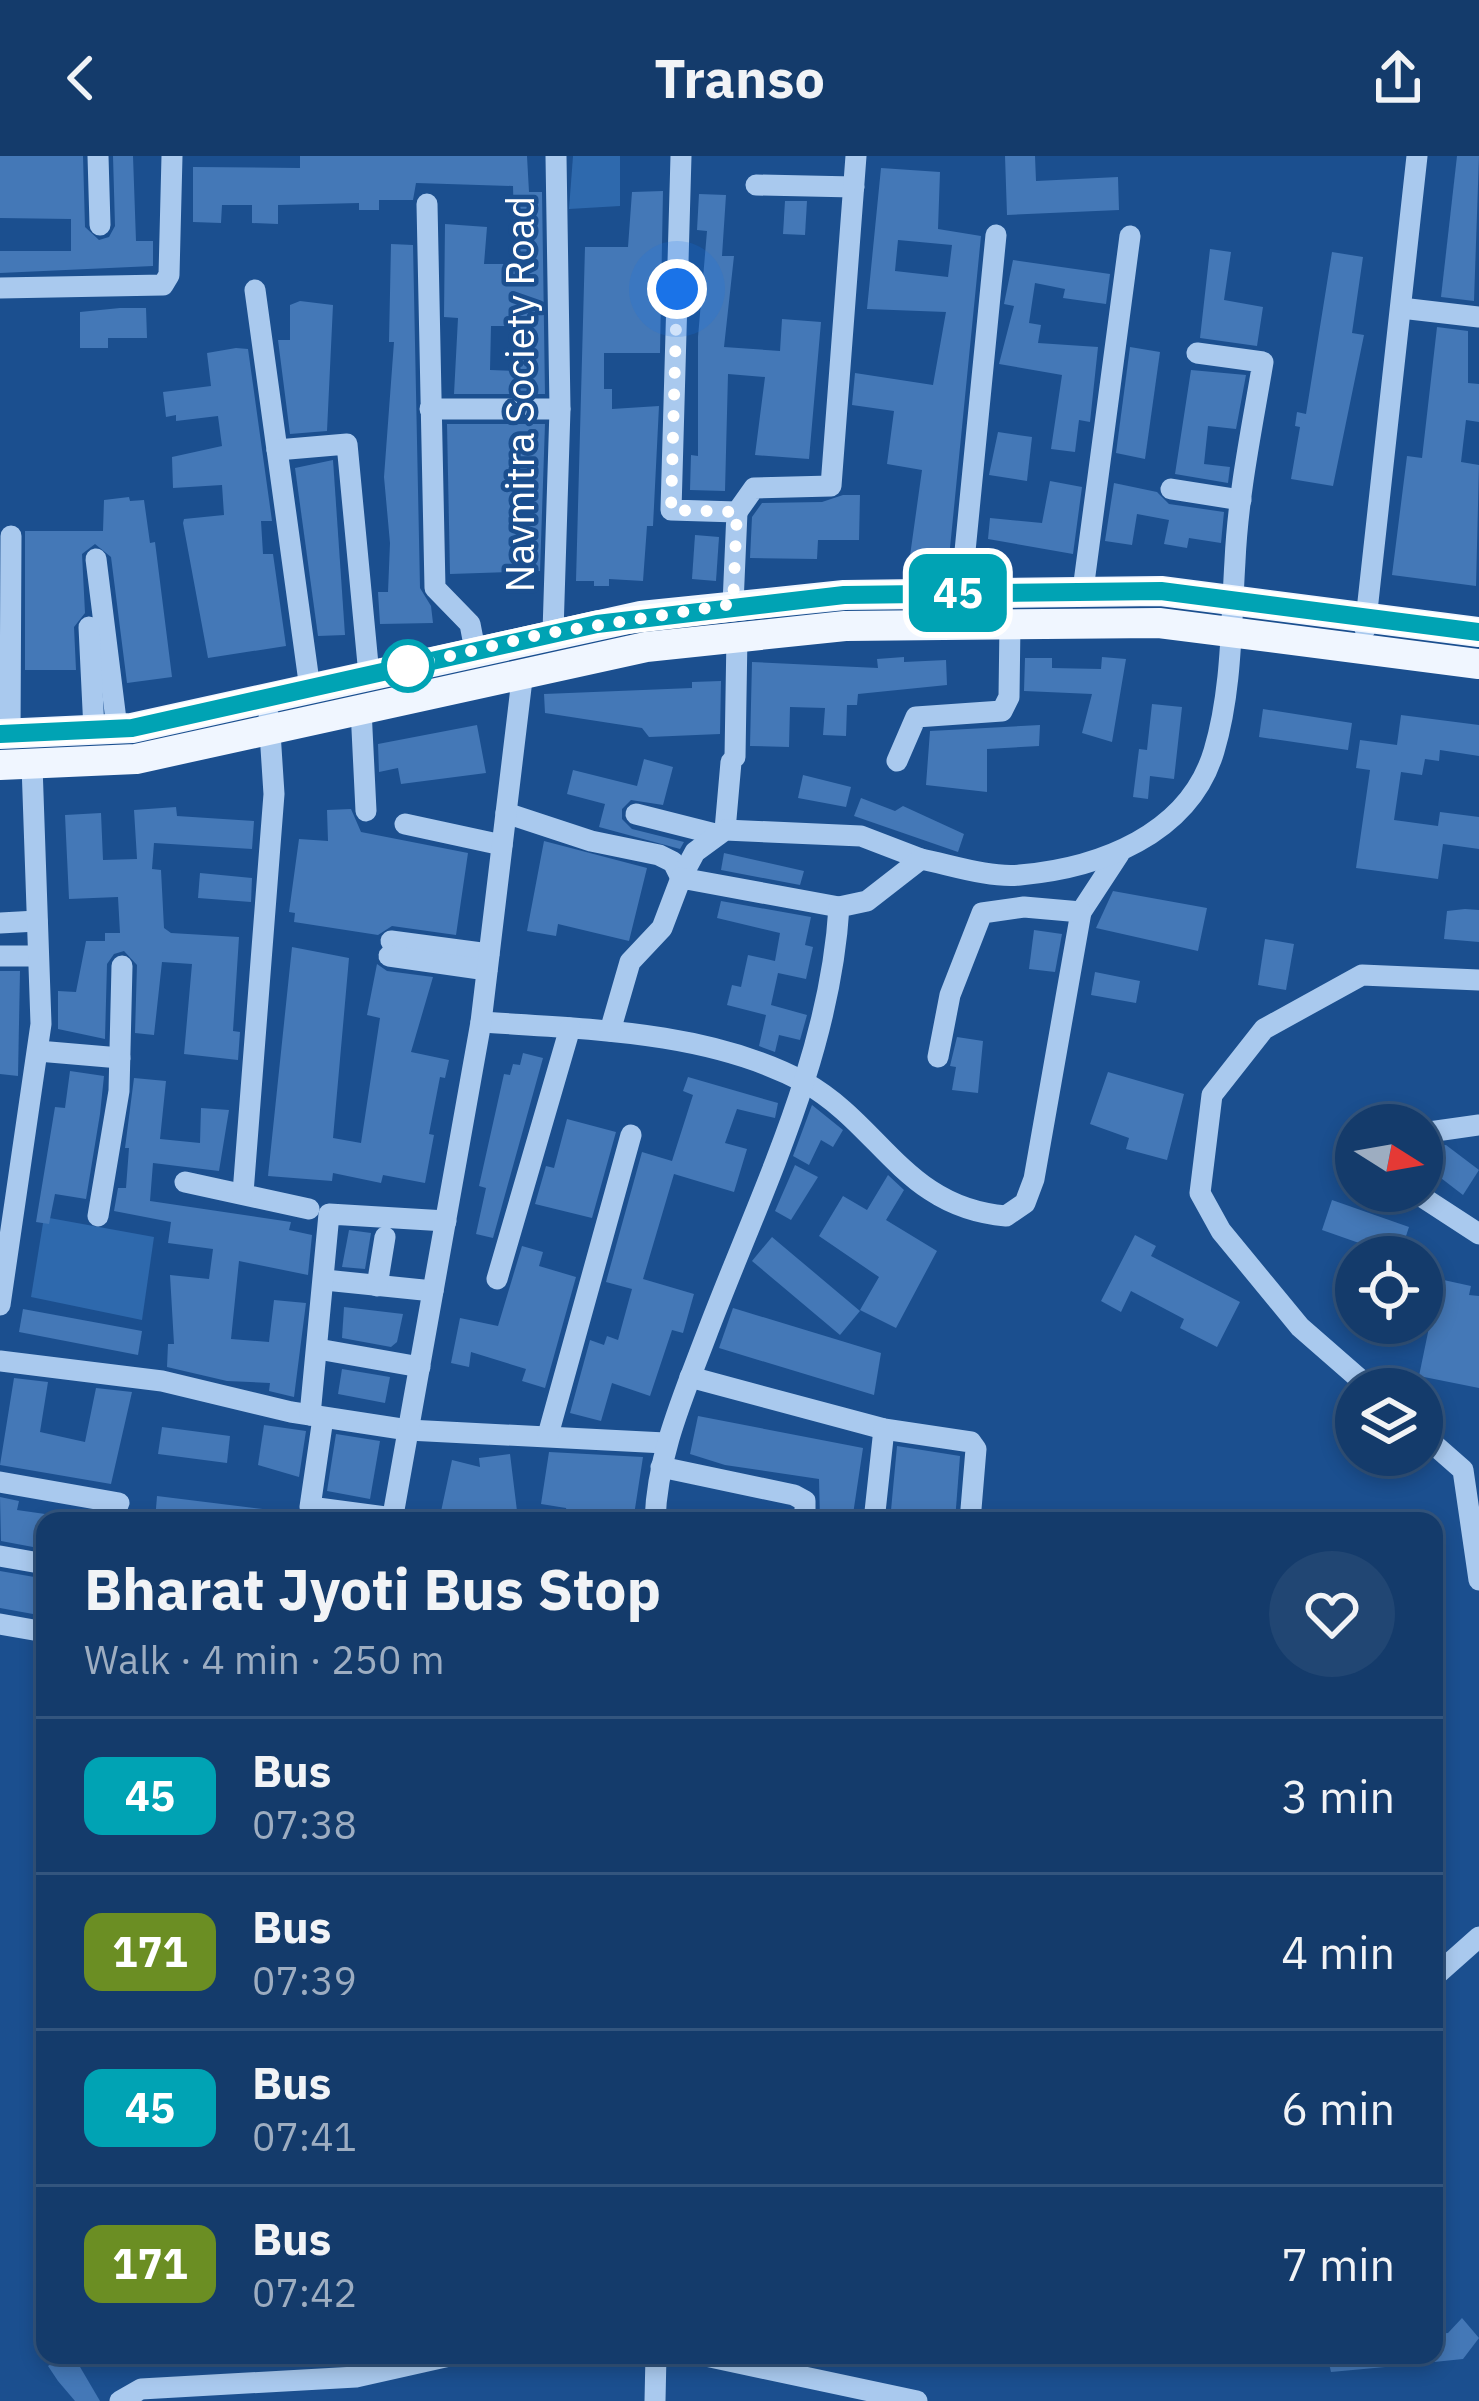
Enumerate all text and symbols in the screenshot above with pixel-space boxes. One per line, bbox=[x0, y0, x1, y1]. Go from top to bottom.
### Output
text: Transo bbox=[654, 43, 825, 113]
icon: back bbox=[48, 45, 114, 111]
icon: share bbox=[1365, 45, 1431, 111]
street label: Navmitra Society Road bbox=[494, 196, 545, 592]
your location bbox=[647, 259, 707, 319]
line badge: 45 bbox=[904, 554, 1012, 632]
text: 45 bbox=[933, 565, 983, 620]
unlabelled marker bbox=[383, 641, 433, 691]
north arrow bbox=[1335, 1104, 1443, 1212]
map controls bbox=[1335, 1104, 1443, 1476]
button: locate bbox=[1335, 1236, 1443, 1344]
button: layers bbox=[1335, 1368, 1443, 1476]
button: heart bbox=[1269, 1551, 1395, 1677]
text: Bharat Jyoti Bus Stop bbox=[84, 1552, 661, 1626]
text: Walk · 4 min · 250 m bbox=[84, 1634, 445, 1685]
text: Bus bbox=[252, 1741, 332, 1799]
text: 3 min bbox=[1281, 1767, 1395, 1825]
text: 45 bbox=[125, 1768, 175, 1823]
text: 07:38 bbox=[252, 1799, 357, 1850]
text: Bus bbox=[252, 1897, 332, 1955]
text: 4 min bbox=[1281, 1923, 1395, 1981]
text: 171 bbox=[112, 1924, 188, 1979]
text: 07:39 bbox=[252, 1955, 357, 2006]
text: Bus bbox=[252, 2053, 332, 2111]
text: 6 min bbox=[1281, 2079, 1395, 2137]
text: 45 bbox=[125, 2080, 175, 2135]
text: 07:41 bbox=[252, 2111, 357, 2162]
text: Bus bbox=[252, 2209, 332, 2267]
text: 7 min bbox=[1281, 2235, 1395, 2293]
text: 171 bbox=[112, 2236, 188, 2291]
text: 07:42 bbox=[252, 2267, 357, 2318]

